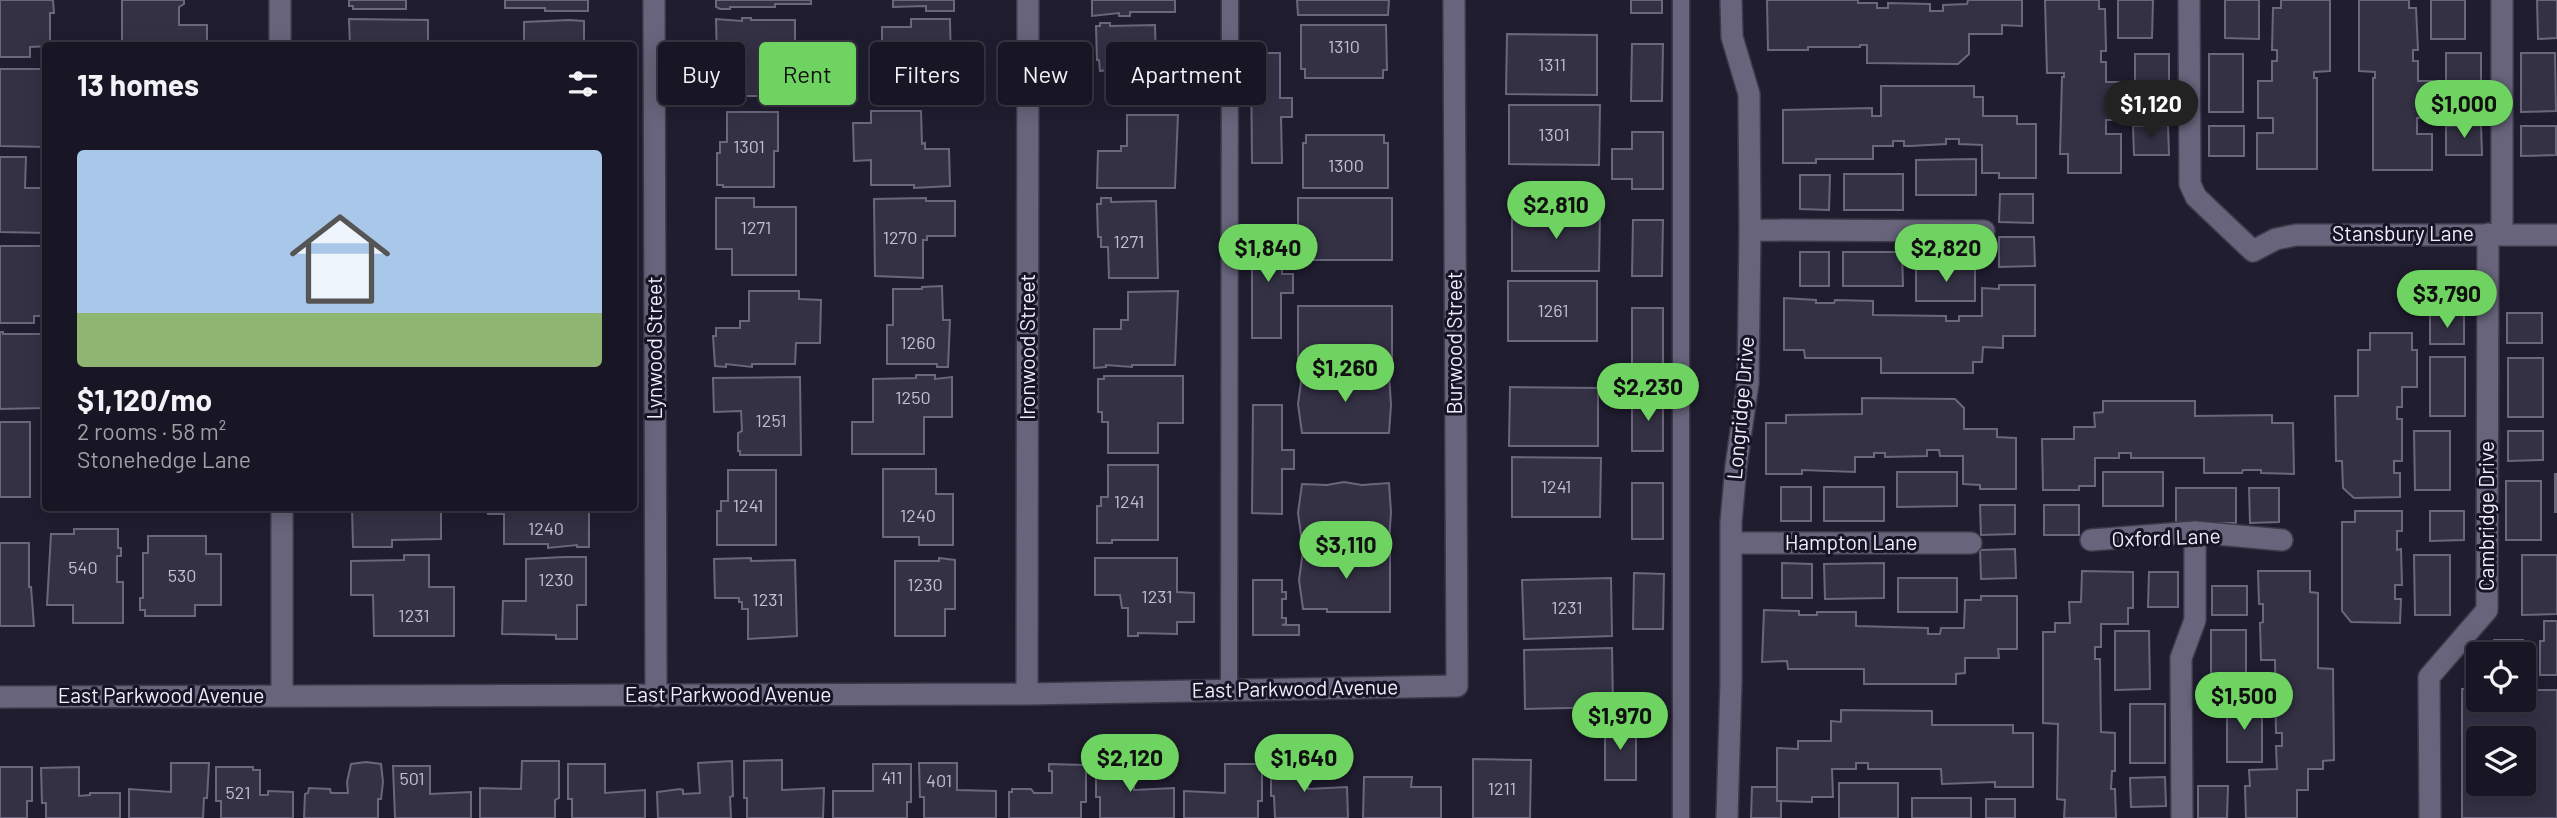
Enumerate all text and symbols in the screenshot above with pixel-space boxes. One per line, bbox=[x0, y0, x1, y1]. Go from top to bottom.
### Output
house number: 1310 bbox=[1328, 35, 1360, 57]
chip: Buy bbox=[658, 42, 745, 105]
chip: Rent bbox=[759, 42, 856, 105]
chip: Filters bbox=[870, 42, 984, 105]
chip: New bbox=[998, 42, 1092, 105]
chip: Apartment bbox=[1106, 42, 1266, 105]
house number: 1311 bbox=[1538, 53, 1566, 75]
icon: filters bbox=[564, 65, 602, 103]
text: 13 homes bbox=[77, 66, 199, 102]
pin: $1,120 bbox=[2094, 80, 2208, 140]
pin: $1,000 bbox=[2407, 80, 2521, 140]
text: $1,120 bbox=[2120, 89, 2182, 117]
text: $1,000 bbox=[2431, 89, 2497, 117]
house number: 1301 bbox=[1538, 123, 1570, 145]
house number: 1301 bbox=[733, 135, 765, 157]
house number: 1300 bbox=[1328, 154, 1364, 176]
pin: $2,810 bbox=[1499, 182, 1613, 241]
text: $2,810 bbox=[1523, 190, 1589, 218]
icon: home bbox=[277, 196, 403, 322]
house number: 1271 bbox=[741, 216, 771, 238]
street label: Stansbury Lane bbox=[2332, 220, 2474, 245]
pin: $1,840 bbox=[1211, 224, 1325, 284]
pin: $2,820 bbox=[1889, 224, 2003, 284]
house number: 1270 bbox=[883, 226, 917, 248]
house number: 1271 bbox=[1114, 230, 1144, 252]
text: $1,840 bbox=[1235, 233, 1301, 261]
text: $2,820 bbox=[1911, 233, 1981, 261]
pin: $3,790 bbox=[2390, 270, 2504, 330]
street label: Burwood Street bbox=[1441, 271, 1466, 415]
street label: Ironwood Street bbox=[1014, 274, 1039, 420]
street label: Lynwood Street bbox=[641, 276, 666, 420]
text: $3,790 bbox=[2413, 279, 2481, 307]
house number: 1261 bbox=[1537, 299, 1569, 321]
house number: 1260 bbox=[900, 331, 936, 353]
street label: Longridge Drive bbox=[1721, 335, 1758, 481]
pin: $1,260 bbox=[1288, 344, 1402, 404]
text: $1,260 bbox=[1312, 353, 1378, 381]
pin: $2,230 bbox=[1591, 364, 1705, 423]
text: $2,230 bbox=[1613, 372, 1683, 400]
text: $1,120/mo bbox=[77, 381, 212, 417]
house number: 1250 bbox=[895, 386, 931, 408]
house number: 1251 bbox=[756, 409, 787, 431]
text: 2 rooms · 58 m² bbox=[77, 417, 226, 445]
street label: Cambridge Drive bbox=[2473, 441, 2498, 591]
text: Stonehedge Lane bbox=[77, 445, 251, 473]
house number: 1241 bbox=[1541, 475, 1571, 497]
house number: 1241 bbox=[1114, 490, 1144, 512]
house number: 1241 bbox=[733, 494, 763, 516]
house number: 1240 bbox=[900, 504, 936, 526]
house number: 1240 bbox=[528, 517, 564, 539]
pin: $3,110 bbox=[1289, 522, 1403, 581]
street label: Oxford Lane bbox=[2111, 522, 2221, 551]
street label: Hampton Lane bbox=[1785, 529, 1917, 554]
text: $3,110 bbox=[1315, 530, 1377, 558]
house number: 540 bbox=[68, 556, 98, 578]
house number: 530 bbox=[168, 564, 196, 586]
house number: 1230 bbox=[538, 568, 574, 590]
house number: 1230 bbox=[907, 573, 943, 595]
house number: 1231 bbox=[1141, 585, 1173, 607]
house number: 1231 bbox=[752, 588, 784, 610]
house number: 1231 bbox=[1551, 596, 1583, 618]
house number: 1231 bbox=[398, 604, 430, 626]
map controls bbox=[2466, 642, 2536, 796]
button: locate bbox=[2466, 642, 2536, 712]
pin: $1,500 bbox=[2187, 672, 2301, 732]
street label: East Parkwood Avenue bbox=[1191, 673, 1399, 702]
street label: East Parkwood Avenue bbox=[625, 681, 831, 706]
text: $1,500 bbox=[2211, 681, 2277, 709]
street label: East Parkwood Avenue bbox=[58, 682, 264, 707]
pin: $1,970 bbox=[1563, 692, 1677, 752]
text: $1,970 bbox=[1588, 701, 1652, 729]
button: layers bbox=[2466, 726, 2536, 796]
pin: $2,120 bbox=[1073, 734, 1187, 794]
pin: $1,640 bbox=[1247, 734, 1361, 794]
text: $2,120 bbox=[1097, 743, 1163, 771]
text: $1,640 bbox=[1271, 743, 1337, 771]
house number: 411 bbox=[882, 766, 902, 788]
house number: 501 bbox=[399, 767, 425, 789]
house number: 401 bbox=[926, 769, 952, 791]
house number: 1211 bbox=[1488, 777, 1516, 799]
house number: 521 bbox=[226, 781, 250, 803]

